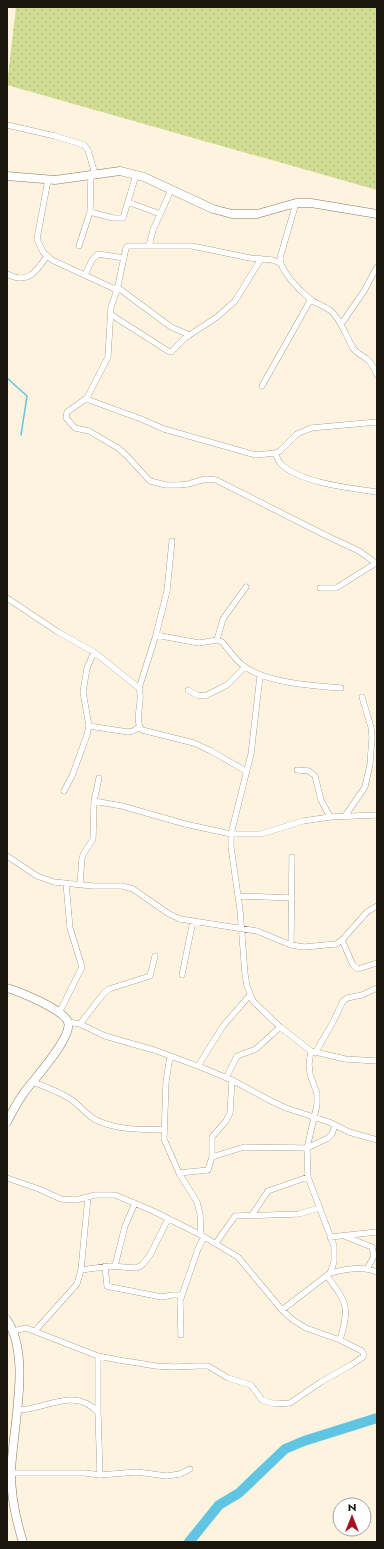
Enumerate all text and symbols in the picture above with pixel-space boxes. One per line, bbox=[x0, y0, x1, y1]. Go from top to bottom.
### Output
north arrow bbox=[332, 1497, 372, 1537]
text: N bbox=[348, 1499, 356, 1515]

